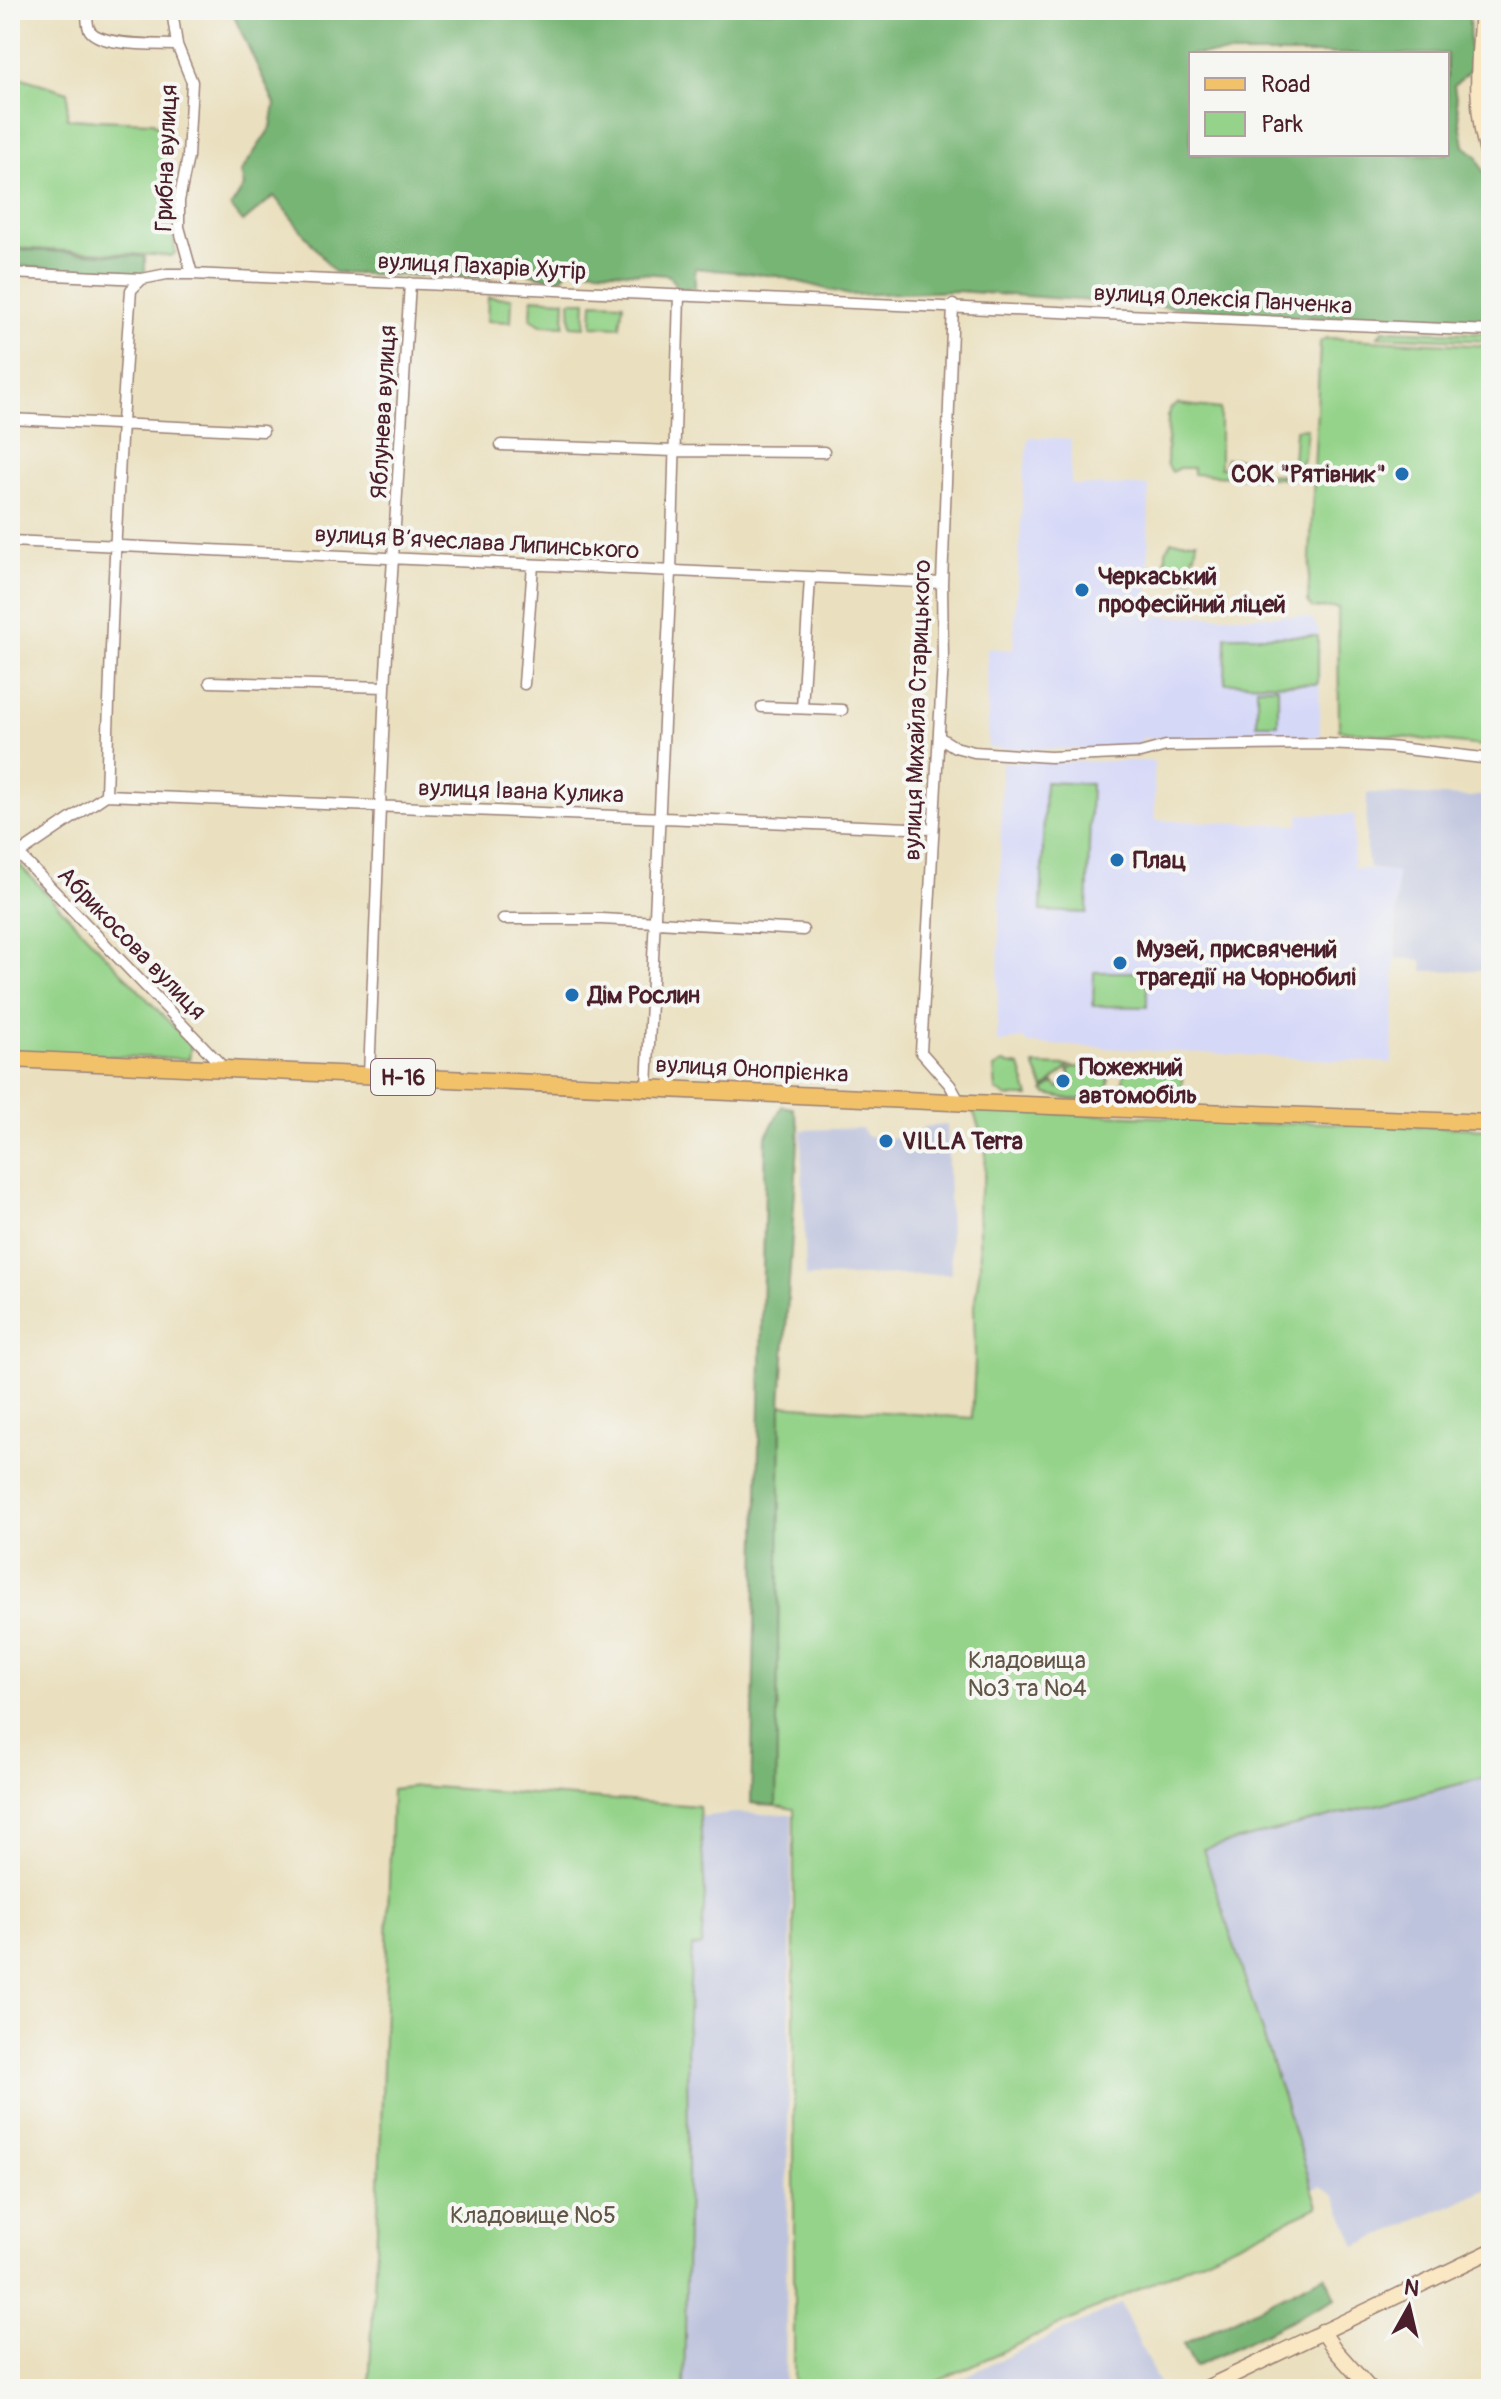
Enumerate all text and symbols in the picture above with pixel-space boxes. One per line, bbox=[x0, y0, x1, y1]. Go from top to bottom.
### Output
legend bbox=[1189, 52, 1449, 156]
text: Road bbox=[1261, 70, 1311, 99]
street label: Грибна вулиця bbox=[149, 84, 184, 232]
text: Park bbox=[1261, 110, 1303, 139]
street label: вулиця Пахарів Хутір bbox=[377, 247, 587, 286]
street label: вулиця Олексія Панченка bbox=[1093, 278, 1353, 321]
street label: Яблунева вулиця bbox=[364, 324, 403, 500]
place label: СОК "Рятівник" bbox=[1231, 460, 1386, 489]
marker: СОК "Рятівник" bbox=[1393, 465, 1411, 483]
street label: вулиця Вʼячеслава Липинського bbox=[314, 520, 640, 565]
street label: вулиця Михайла Старицького bbox=[898, 559, 937, 861]
place label: Черкаський професійний ліцей bbox=[1098, 562, 1286, 619]
marker: Черкаський професійний ліцей bbox=[1073, 581, 1091, 599]
street label: вулиця Івана Кулика bbox=[418, 773, 624, 810]
place label: Плац bbox=[1133, 846, 1186, 875]
marker: Плац bbox=[1108, 851, 1126, 869]
street label: Абрикосова вулиця bbox=[51, 861, 212, 1026]
place label: Музей, присвячений трагедії на Чорнобилі bbox=[1136, 935, 1356, 992]
marker: Музей, присвячений трагедії на Чорнобилі bbox=[1111, 954, 1129, 972]
place label: Дім Рослин bbox=[586, 981, 700, 1010]
marker: Дім Рослин bbox=[563, 986, 581, 1004]
street label: вулиця Онопрієнка bbox=[655, 1050, 849, 1089]
place label: Пожежний автомобіль bbox=[1079, 1053, 1197, 1110]
road number: Н-16 bbox=[371, 1059, 435, 1095]
marker: Пожежний автомобіль bbox=[1054, 1072, 1072, 1090]
place label: VILLA Terra bbox=[902, 1127, 1023, 1156]
marker: VILLA Terra bbox=[877, 1132, 895, 1150]
park label: Кладовища №3 та №4 bbox=[967, 1646, 1087, 1703]
park label: Кладовище №5 bbox=[450, 2201, 616, 2230]
north arrow bbox=[1369, 2267, 1449, 2347]
text: N bbox=[1402, 2273, 1421, 2303]

